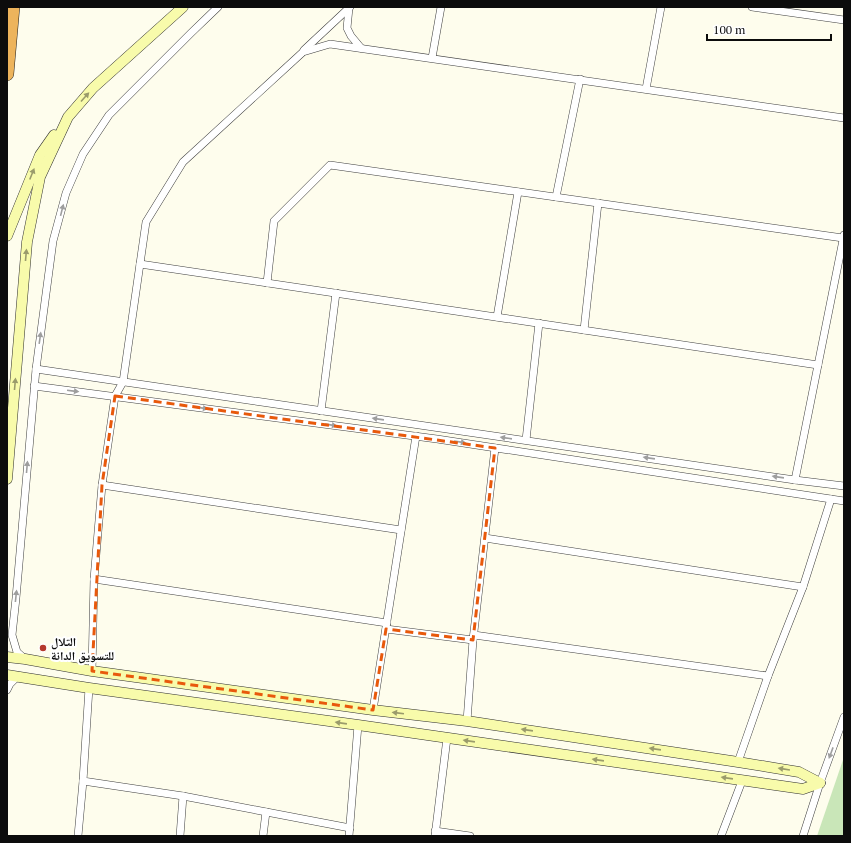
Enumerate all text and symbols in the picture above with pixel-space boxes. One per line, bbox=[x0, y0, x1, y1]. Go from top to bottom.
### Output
scale bar bbox=[707, 16, 831, 42]
text: 100 m bbox=[713, 22, 746, 37]
one-way arrow bbox=[81, 92, 90, 102]
one-way arrow bbox=[30, 168, 36, 180]
one-way arrow bbox=[59, 203, 65, 216]
one-way arrow bbox=[22, 249, 29, 261]
one-way arrow bbox=[37, 332, 43, 344]
one-way arrow bbox=[12, 378, 18, 390]
one-way arrow bbox=[67, 388, 79, 394]
one-way arrow bbox=[196, 405, 208, 411]
one-way arrow bbox=[372, 416, 384, 422]
one-way arrow bbox=[325, 422, 337, 428]
one-way arrow bbox=[500, 435, 513, 441]
one-way arrow bbox=[453, 439, 466, 445]
one-way arrow bbox=[643, 455, 655, 461]
one-way arrow bbox=[24, 461, 31, 473]
one-way arrow bbox=[772, 474, 784, 480]
one-way arrow bbox=[13, 590, 19, 602]
place label: التلال للتسويق الدانة bbox=[51, 634, 114, 664]
marker: التلال للتسويق الدانة bbox=[38, 643, 48, 653]
one-way arrow bbox=[392, 710, 404, 716]
one-way arrow bbox=[335, 720, 347, 726]
one-way arrow bbox=[521, 727, 533, 733]
one-way arrow bbox=[463, 738, 475, 744]
one-way arrow bbox=[649, 746, 661, 752]
one-way arrow bbox=[827, 748, 833, 760]
one-way arrow bbox=[592, 757, 604, 763]
one-way arrow bbox=[778, 766, 790, 772]
one-way arrow bbox=[721, 775, 733, 781]

